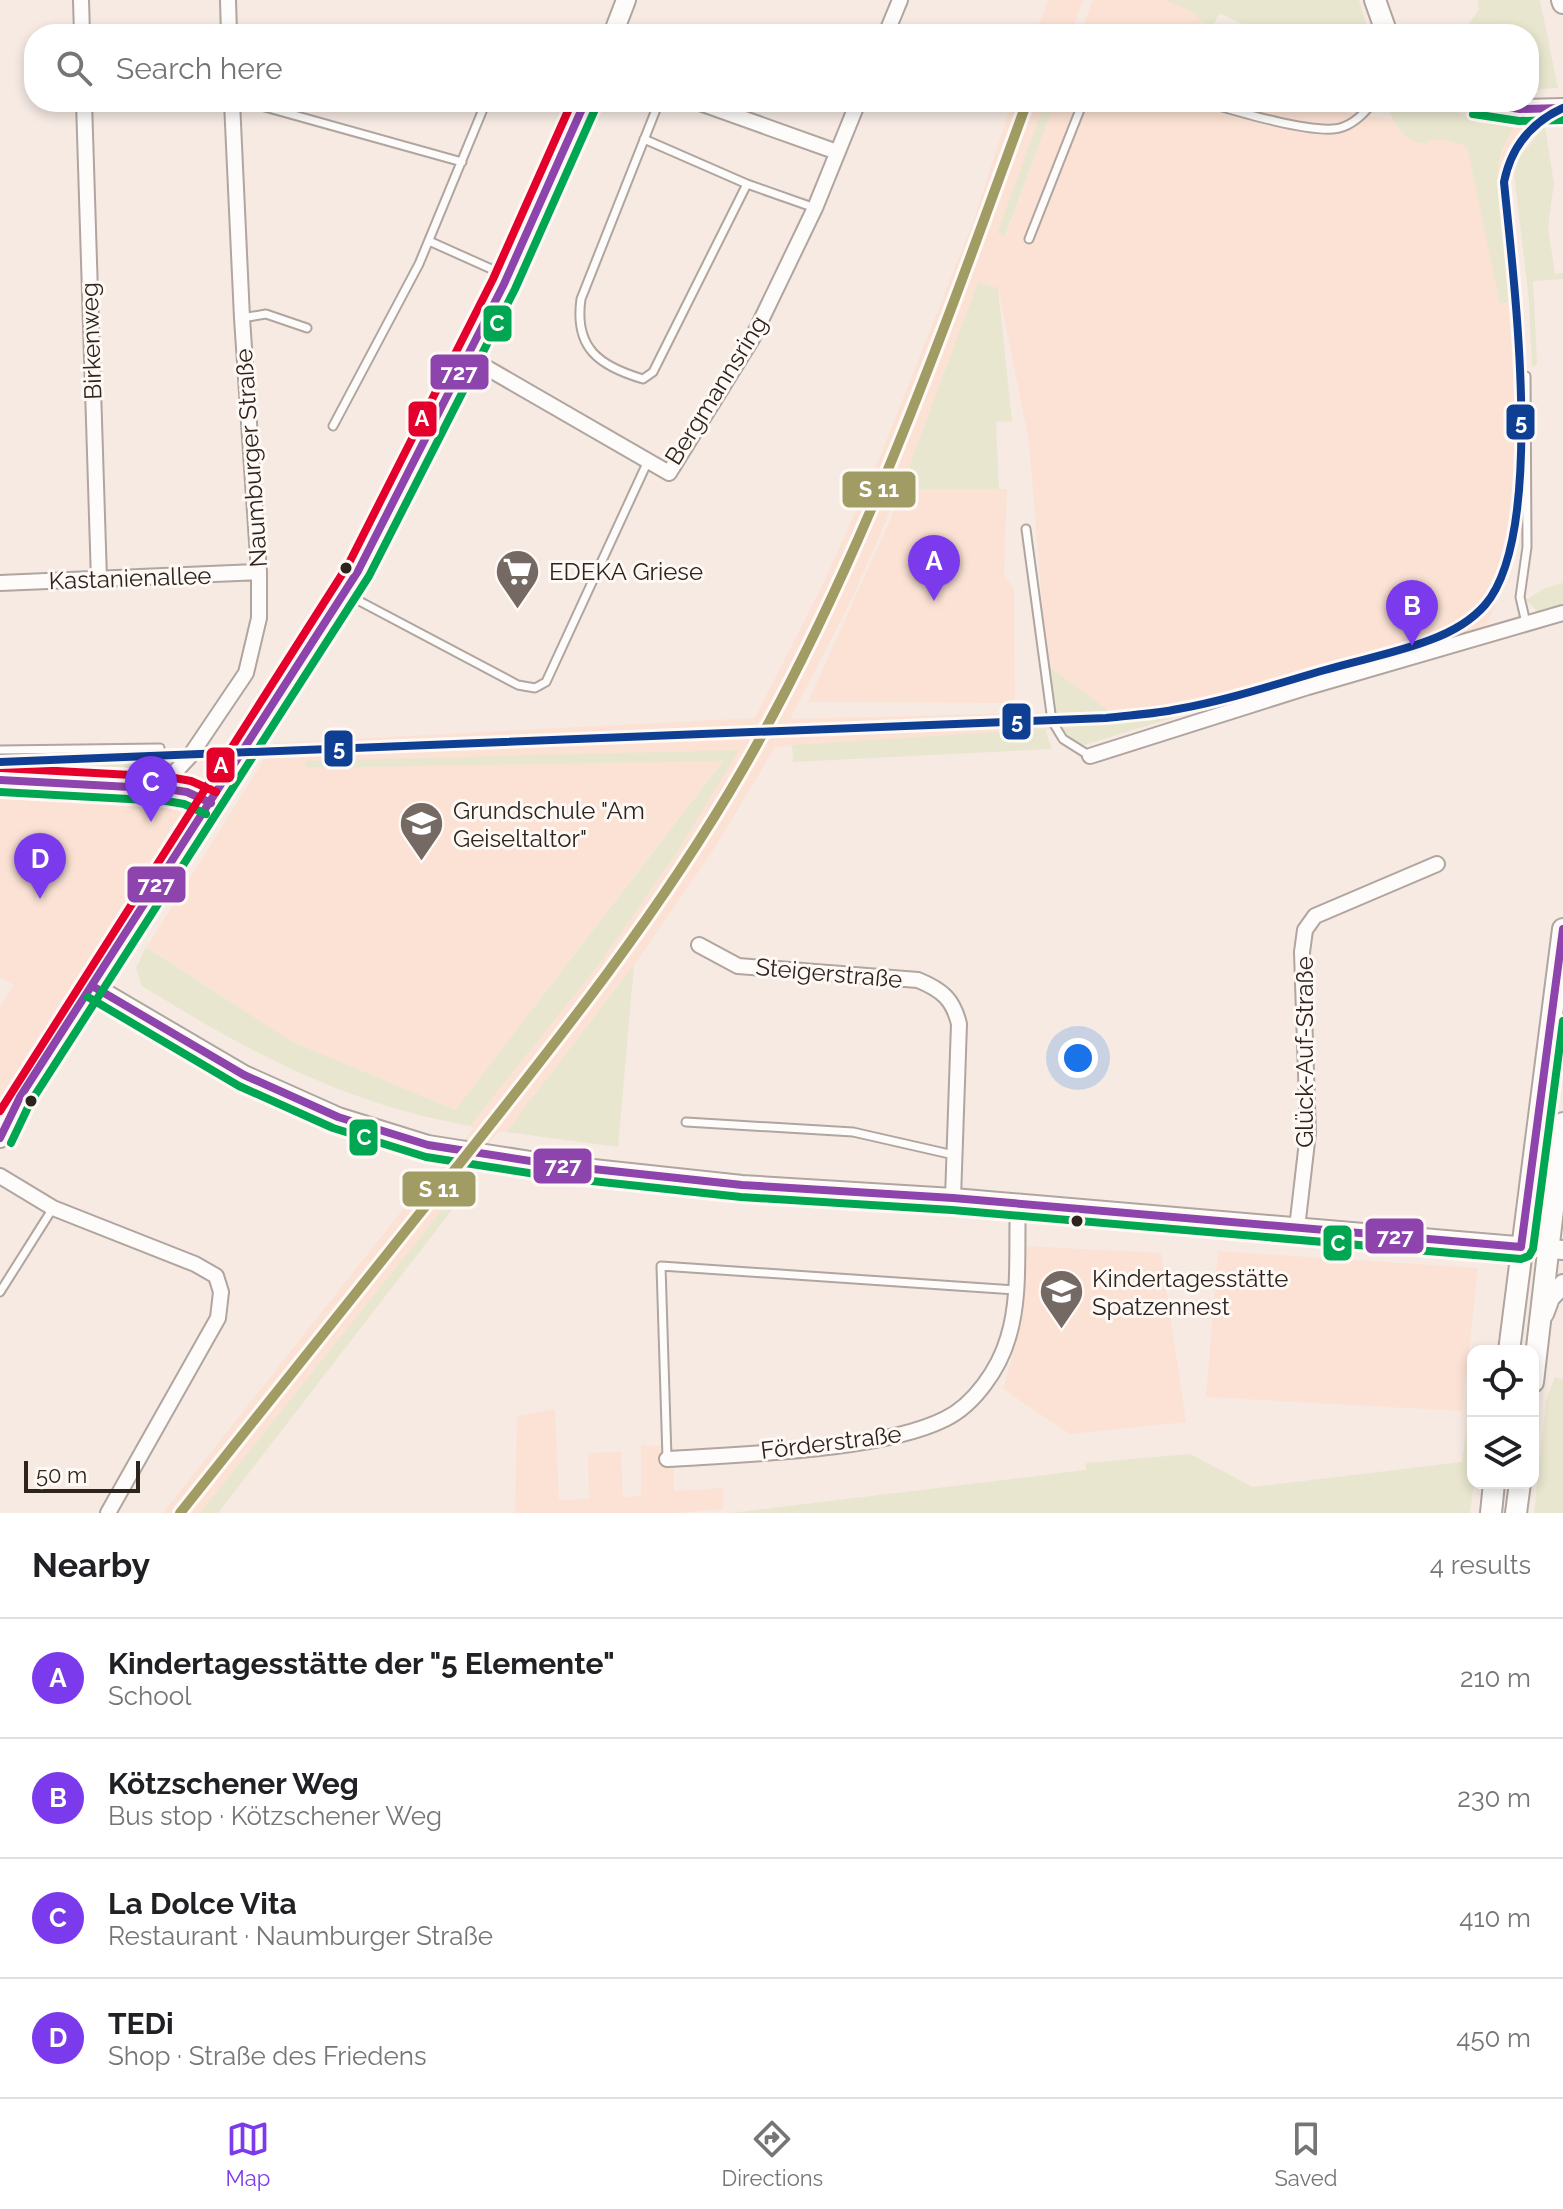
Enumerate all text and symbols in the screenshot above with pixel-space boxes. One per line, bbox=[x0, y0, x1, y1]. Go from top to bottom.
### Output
search box bbox=[24, 24, 1539, 112]
icon: search bbox=[52, 46, 96, 90]
text: Search here bbox=[116, 51, 283, 86]
street label: Birkenweg bbox=[74, 282, 108, 400]
line badge: C bbox=[482, 304, 513, 343]
text: C bbox=[489, 310, 505, 336]
street label: Bergmannsring bbox=[659, 310, 773, 470]
street label: Naumburger Straße bbox=[229, 348, 273, 568]
line badge: 727 bbox=[429, 353, 490, 391]
text: 727 bbox=[440, 359, 478, 385]
line badge: A bbox=[407, 400, 438, 438]
line badge: 5 bbox=[1505, 403, 1536, 441]
text: A bbox=[415, 405, 430, 431]
text: 5 bbox=[1515, 409, 1527, 435]
line badge: S 11 bbox=[841, 470, 917, 509]
text: S 11 bbox=[859, 476, 899, 502]
pin: A bbox=[908, 535, 960, 601]
supermarket icon: EDEKA Griese bbox=[494, 547, 542, 610]
place label: EDEKA Griese bbox=[549, 557, 703, 586]
unlabelled marker bbox=[338, 560, 354, 576]
street label: Kastanienallee bbox=[48, 561, 212, 595]
pin: B bbox=[1386, 580, 1438, 646]
line badge: 5 bbox=[1001, 702, 1032, 741]
text: 5 bbox=[1011, 708, 1023, 734]
line badge: 5 bbox=[323, 729, 354, 768]
text: 5 bbox=[333, 735, 345, 761]
line badge: A bbox=[205, 746, 236, 784]
text: A bbox=[214, 752, 229, 778]
pin: C bbox=[125, 756, 177, 822]
place label: Grundschule "Am Geiseltaltor" bbox=[453, 796, 645, 853]
school or university icon: Grundschule "Am Geiseltaltor" bbox=[398, 800, 446, 863]
pin: D bbox=[14, 833, 66, 899]
line badge: 727 bbox=[126, 865, 187, 904]
text: 727 bbox=[137, 871, 175, 897]
street label: Steigerstraße bbox=[754, 952, 904, 994]
street label: Glück-Auf-Straße bbox=[1290, 956, 1319, 1148]
your location bbox=[1058, 1038, 1098, 1078]
unlabelled marker bbox=[23, 1093, 39, 1109]
line badge: C bbox=[348, 1118, 379, 1157]
text: C bbox=[356, 1124, 372, 1150]
line badge: 727 bbox=[532, 1147, 593, 1185]
text: 727 bbox=[544, 1152, 582, 1178]
line badge: S 11 bbox=[401, 1170, 477, 1208]
text: S 11 bbox=[419, 1176, 459, 1202]
unlabelled marker bbox=[1069, 1213, 1085, 1229]
line badge: 727 bbox=[1364, 1217, 1425, 1255]
text: 727 bbox=[1376, 1223, 1414, 1249]
line badge: C bbox=[1322, 1224, 1353, 1262]
text: C bbox=[1330, 1230, 1346, 1256]
place label: Kindertagesstätte Spatzennest bbox=[1092, 1264, 1288, 1321]
school or university icon: Kindertagesstätte Spatzennest bbox=[1037, 1268, 1085, 1331]
map controls bbox=[1467, 1345, 1539, 1489]
button: locate bbox=[1467, 1345, 1539, 1417]
button: layers bbox=[1467, 1417, 1539, 1489]
street label: Förderstraße bbox=[759, 1419, 903, 1465]
scale bar bbox=[24, 1457, 140, 1493]
text: 50 m bbox=[36, 1462, 87, 1488]
text: Nearby bbox=[32, 1545, 150, 1585]
text: 4 results bbox=[1430, 1550, 1531, 1580]
text: Kindertagesstätte der "5 Elemente" bbox=[108, 1646, 615, 1681]
text: A bbox=[49, 1663, 67, 1693]
text: 210 m bbox=[1460, 1663, 1531, 1693]
text: School bbox=[108, 1681, 191, 1711]
text: Kötzschener Weg bbox=[108, 1766, 359, 1801]
text: B bbox=[49, 1783, 67, 1813]
text: 230 m bbox=[1457, 1783, 1531, 1813]
text: Bus stop · Kötzschener Weg bbox=[108, 1801, 442, 1831]
text: La Dolce Vita bbox=[108, 1886, 297, 1921]
text: C bbox=[49, 1903, 67, 1933]
text: 410 m bbox=[1459, 1903, 1531, 1933]
text: Restaurant · Naumburger Straße bbox=[108, 1921, 493, 1951]
text: TEDi bbox=[108, 2006, 174, 2041]
text: D bbox=[49, 2023, 67, 2053]
text: 450 m bbox=[1456, 2023, 1531, 2053]
text: Shop · Straße des Friedens bbox=[108, 2041, 427, 2071]
tab: Map bbox=[226, 2117, 270, 2191]
tab: Directions bbox=[722, 2117, 823, 2191]
tab: Saved bbox=[1274, 2117, 1337, 2191]

